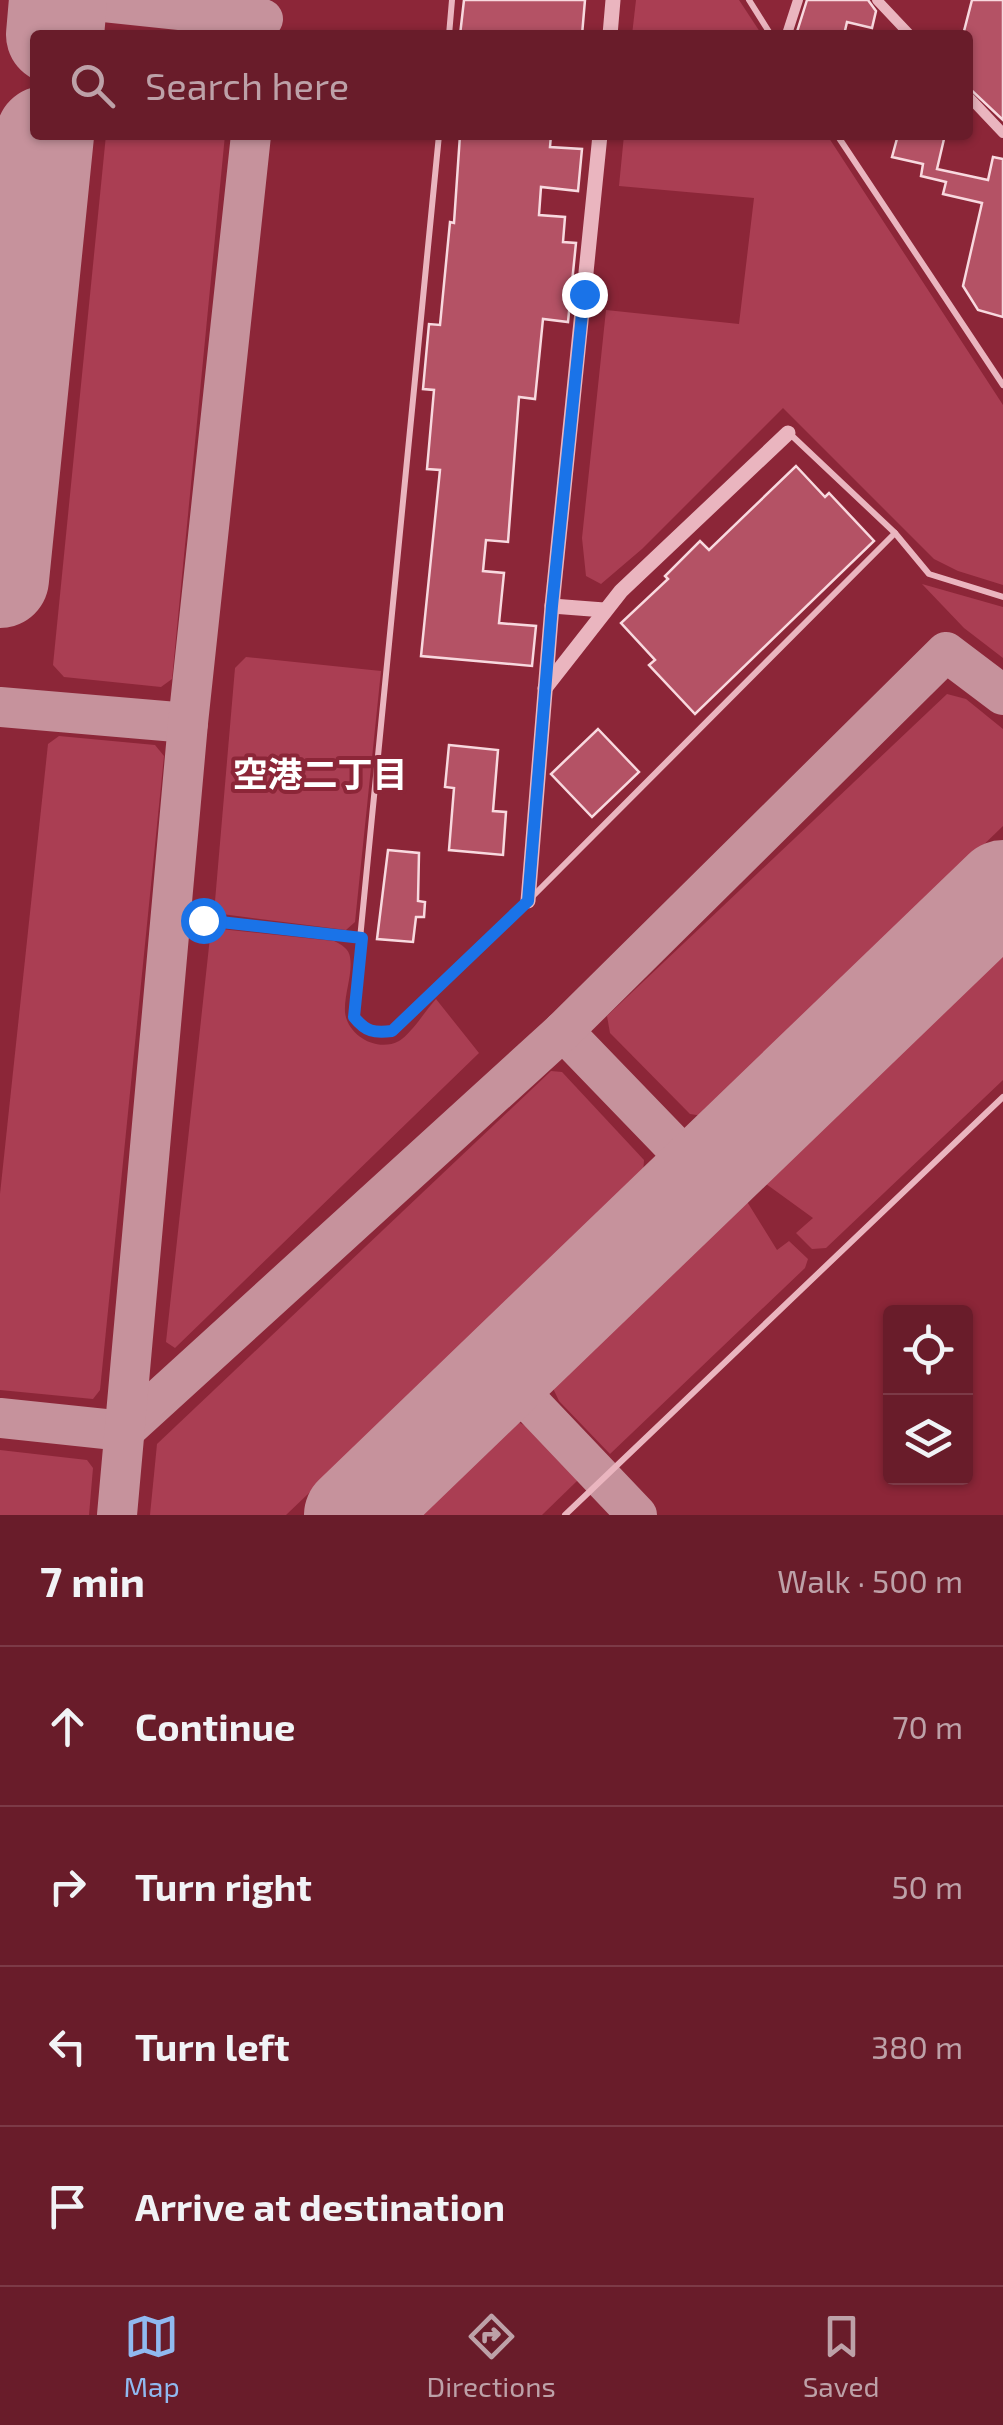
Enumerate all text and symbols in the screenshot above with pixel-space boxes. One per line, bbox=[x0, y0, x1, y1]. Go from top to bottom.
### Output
search box bbox=[30, 30, 973, 140]
icon: search bbox=[65, 58, 120, 113]
text: Search here bbox=[145, 62, 349, 108]
route end bbox=[562, 272, 608, 318]
district label: 空港二丁目 bbox=[232, 752, 408, 794]
route start bbox=[181, 898, 227, 944]
map controls bbox=[883, 1305, 973, 1485]
button: locate bbox=[883, 1305, 973, 1395]
button: layers bbox=[883, 1395, 973, 1485]
text: 7 min bbox=[40, 1555, 145, 1605]
text: Walk · 500 m bbox=[777, 1561, 963, 1599]
icon: ahead bbox=[40, 1699, 95, 1754]
text: Continue bbox=[135, 1703, 295, 1749]
text: 70 m bbox=[892, 1707, 963, 1745]
icon: right bbox=[40, 1859, 95, 1914]
text: Turn right bbox=[135, 1863, 312, 1909]
text: 50 m bbox=[891, 1867, 963, 1905]
icon: left bbox=[40, 2019, 95, 2074]
text: Turn left bbox=[135, 2023, 290, 2069]
text: 380 m bbox=[871, 2027, 963, 2065]
icon: arrive bbox=[40, 2179, 95, 2234]
text: Arrive at destination bbox=[135, 2183, 505, 2229]
tab: Map bbox=[123, 2309, 180, 2403]
tab: Directions bbox=[427, 2309, 556, 2403]
tab: Saved bbox=[803, 2309, 880, 2403]

